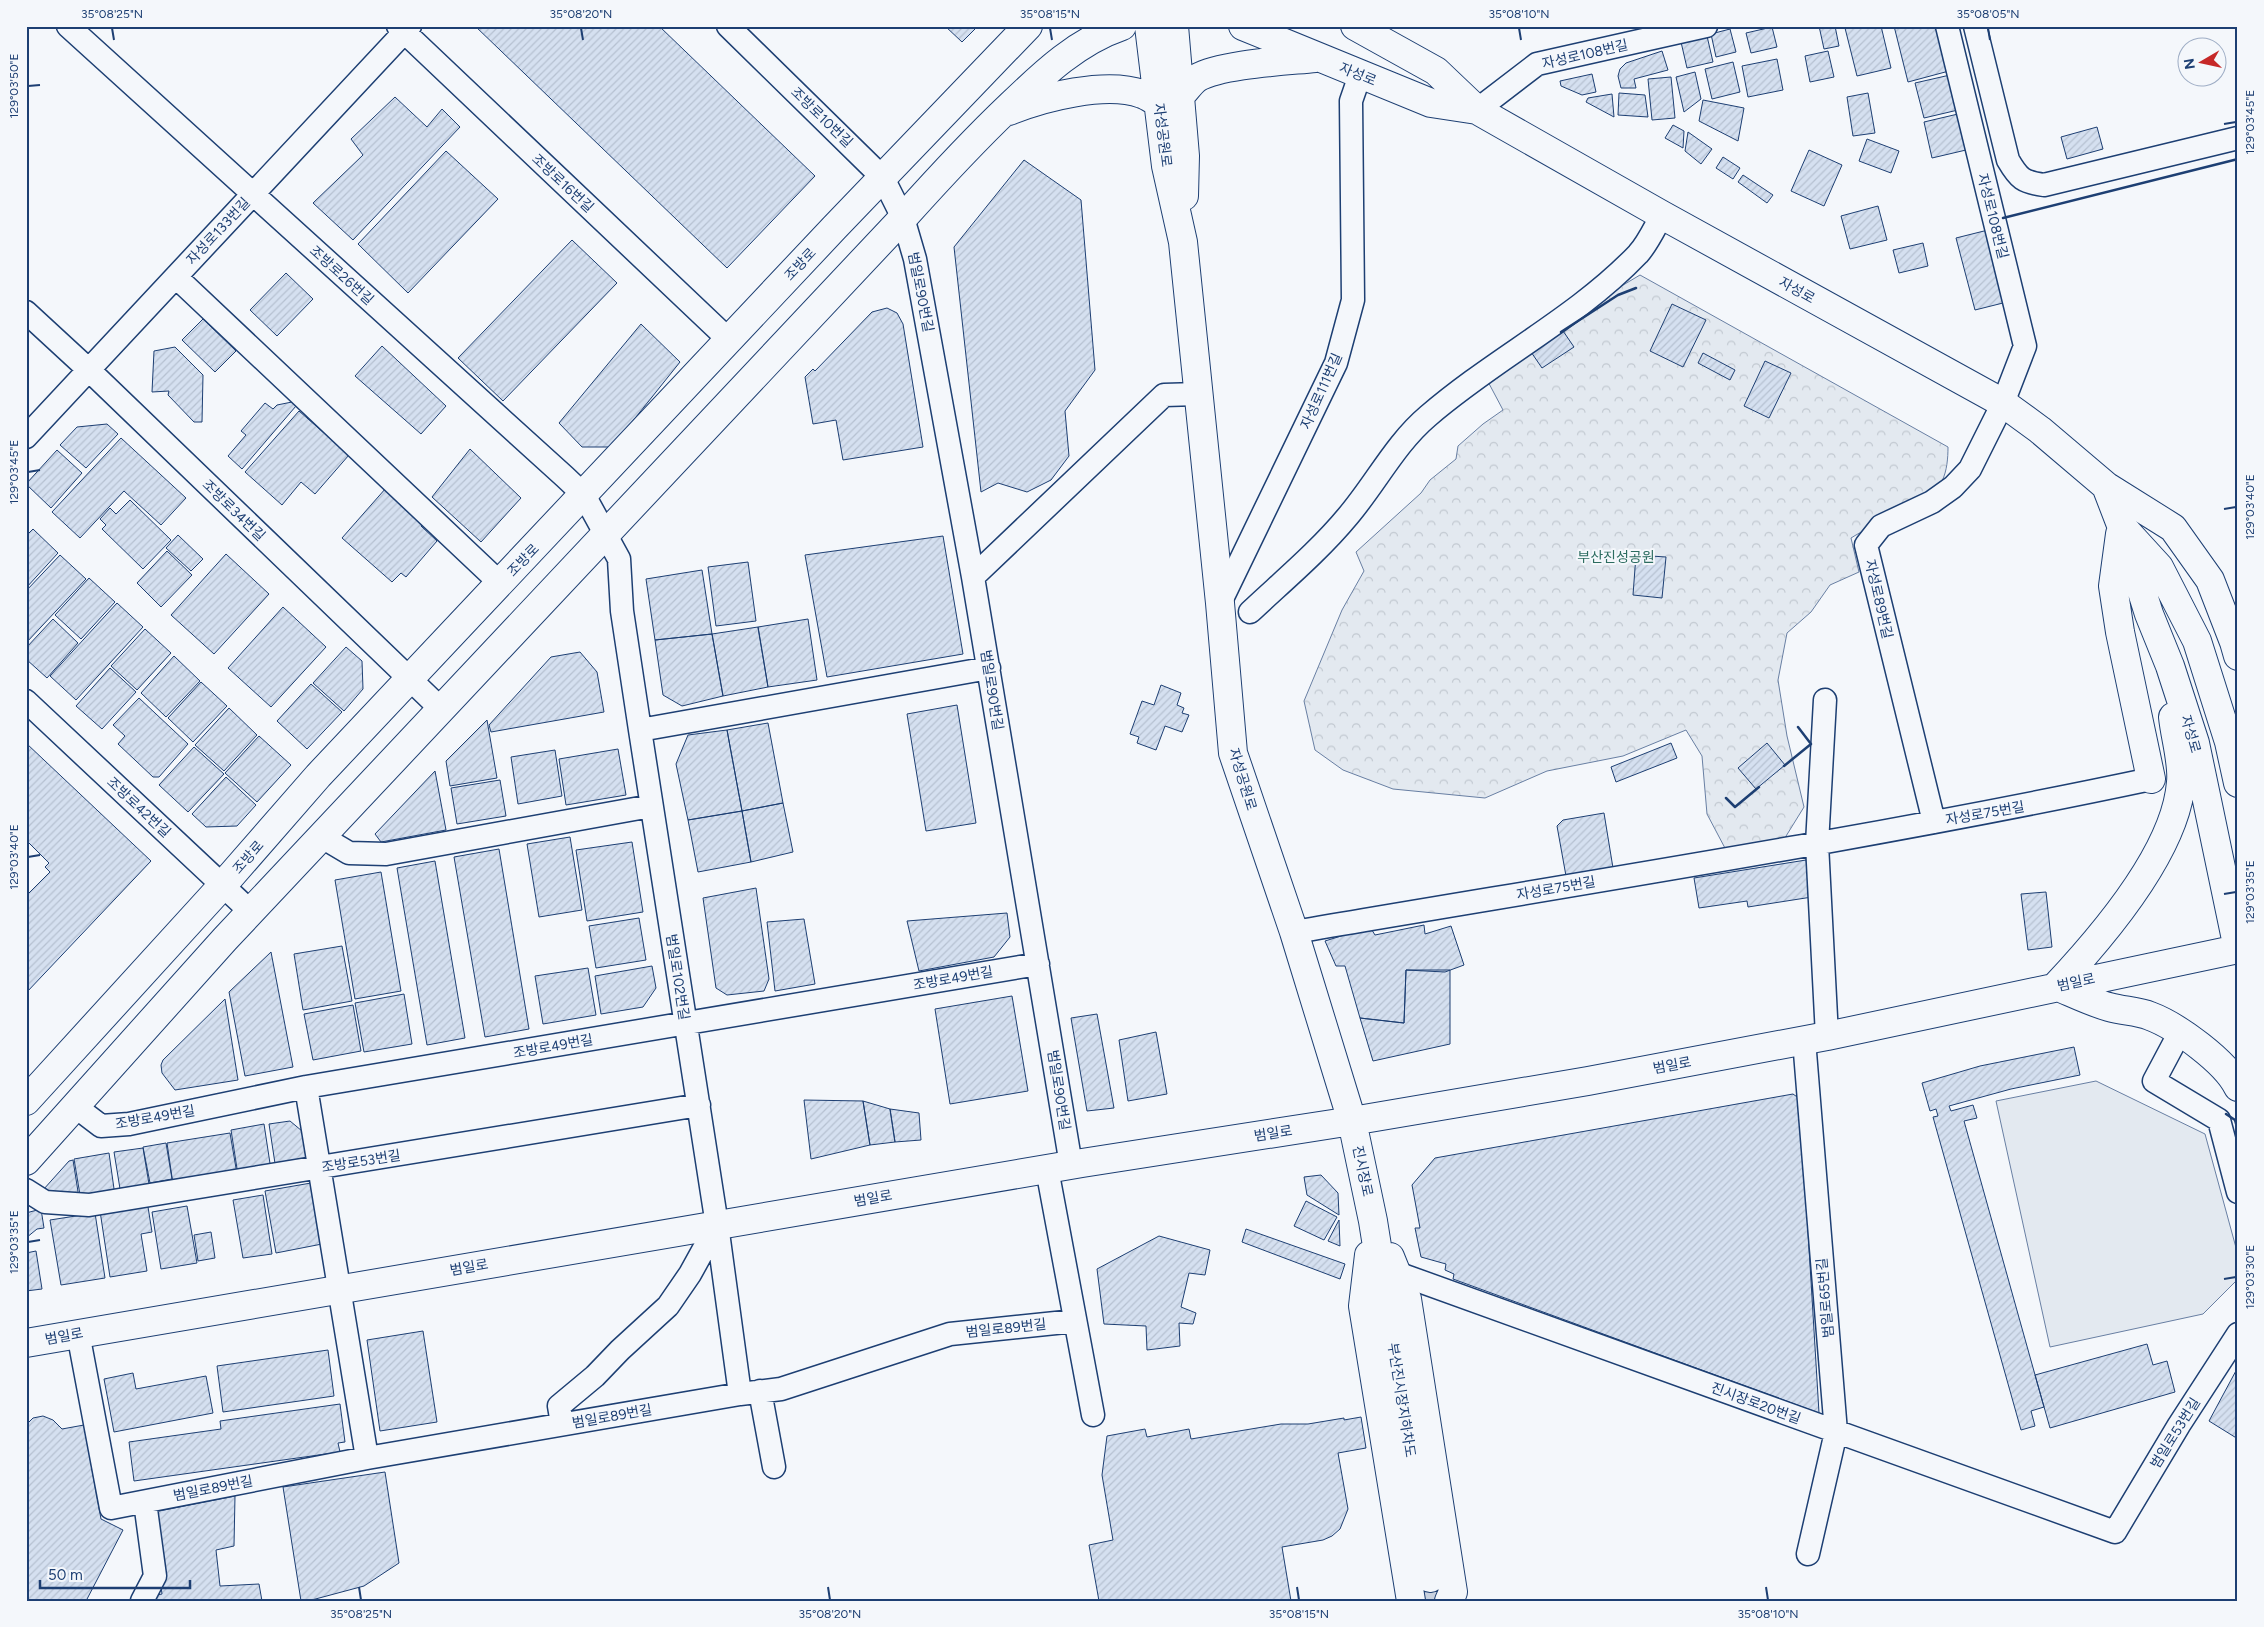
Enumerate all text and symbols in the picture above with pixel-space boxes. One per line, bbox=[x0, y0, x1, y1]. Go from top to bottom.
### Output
text: 35°08'25"N bbox=[81, 7, 143, 21]
text: 35°08'20"N bbox=[550, 7, 612, 21]
text: 35°08'15"N bbox=[1020, 7, 1080, 21]
text: 35°08'10"N bbox=[1488, 7, 1550, 21]
text: 35°08'05"N bbox=[1956, 7, 2020, 21]
street label: 자성로108번길 bbox=[1540, 36, 1630, 73]
north arrow bbox=[2176, 38, 2226, 88]
text: 129°03'50"E bbox=[7, 53, 21, 119]
text: N bbox=[2180, 57, 2199, 71]
street label: 자성로 bbox=[1337, 59, 1379, 90]
street label: 조방로10번길 bbox=[787, 84, 856, 151]
text: 129°03'45"E bbox=[2243, 90, 2257, 154]
street label: 자성공원로 bbox=[1150, 102, 1175, 168]
street label: 조방로16번길 bbox=[528, 151, 597, 216]
street label: 자성로108번길 bbox=[1974, 171, 2011, 261]
street label: 자성로133번길 bbox=[183, 194, 254, 268]
street label: 조방로26번길 bbox=[306, 242, 377, 309]
street label: 조방로 bbox=[781, 244, 820, 284]
street label: 범일로90번길 bbox=[904, 251, 937, 334]
street label: 자성로 bbox=[1776, 274, 1818, 307]
street label: 자성로111번길 bbox=[1297, 350, 1346, 432]
text: 129°03'45"E bbox=[7, 440, 21, 504]
text: 129°03'40"E bbox=[2243, 474, 2257, 540]
street label: 조방로34번길 bbox=[199, 476, 269, 545]
street label: 조방로 bbox=[504, 540, 543, 580]
park label: 부산진성공원 bbox=[1577, 549, 1655, 566]
street label: 자성로89번길 bbox=[1861, 558, 1896, 640]
street label: 범일로90번길 bbox=[977, 649, 1006, 732]
street label: 자성로 bbox=[2177, 713, 2204, 755]
street label: 자성공원로 bbox=[1225, 746, 1260, 813]
street label: 조방로42번길 bbox=[103, 774, 174, 841]
street label: 자성로75번길 bbox=[1944, 798, 2026, 829]
text: 129°03'40"E bbox=[7, 824, 21, 890]
street label: 조방로 bbox=[229, 837, 268, 877]
text: 129°03'35"E bbox=[2243, 860, 2257, 924]
street label: 자성로75번길 bbox=[1515, 873, 1597, 904]
street label: 범일로102번길 bbox=[662, 933, 693, 1021]
street label: 조방로49번길 bbox=[912, 963, 994, 994]
street label: 범일로 bbox=[2055, 970, 2097, 995]
street label: 조방로49번길 bbox=[512, 1031, 594, 1062]
street label: 범일로90번길 bbox=[1044, 1049, 1073, 1132]
street label: 범일로 bbox=[1652, 1053, 1693, 1078]
street label: 조방로49번길 bbox=[114, 1102, 196, 1133]
street label: 범일로 bbox=[1253, 1122, 1294, 1145]
street label: 진시장로 bbox=[1349, 1144, 1376, 1198]
street label: 조방로53번길 bbox=[320, 1147, 402, 1176]
street label: 범일로 bbox=[853, 1187, 894, 1210]
text: 129°03'35"E bbox=[7, 1210, 21, 1274]
text: 129°03'30"E bbox=[2243, 1245, 2257, 1309]
street label: 범일로 bbox=[449, 1256, 490, 1279]
street label: 범일로65번길 bbox=[1814, 1257, 1837, 1339]
street label: 범일로89번길 bbox=[965, 1316, 1047, 1341]
street label: 범일로 bbox=[44, 1324, 85, 1349]
street label: 부산진시장지하차도 bbox=[1384, 1342, 1419, 1459]
street label: 진시장로20번길 bbox=[1709, 1379, 1803, 1428]
street label: 범일로53번길 bbox=[2147, 1395, 2204, 1472]
street label: 범일로89번길 bbox=[571, 1401, 653, 1432]
street label: 범일로89번길 bbox=[172, 1472, 254, 1505]
scale bar bbox=[40, 1557, 190, 1589]
text: 50 m bbox=[48, 1566, 83, 1584]
text: 35°08'25"N bbox=[330, 1607, 392, 1621]
text: 35°08'20"N bbox=[799, 1607, 861, 1621]
text: 35°08'15"N bbox=[1269, 1607, 1329, 1621]
text: 35°08'10"N bbox=[1737, 1607, 1799, 1621]

